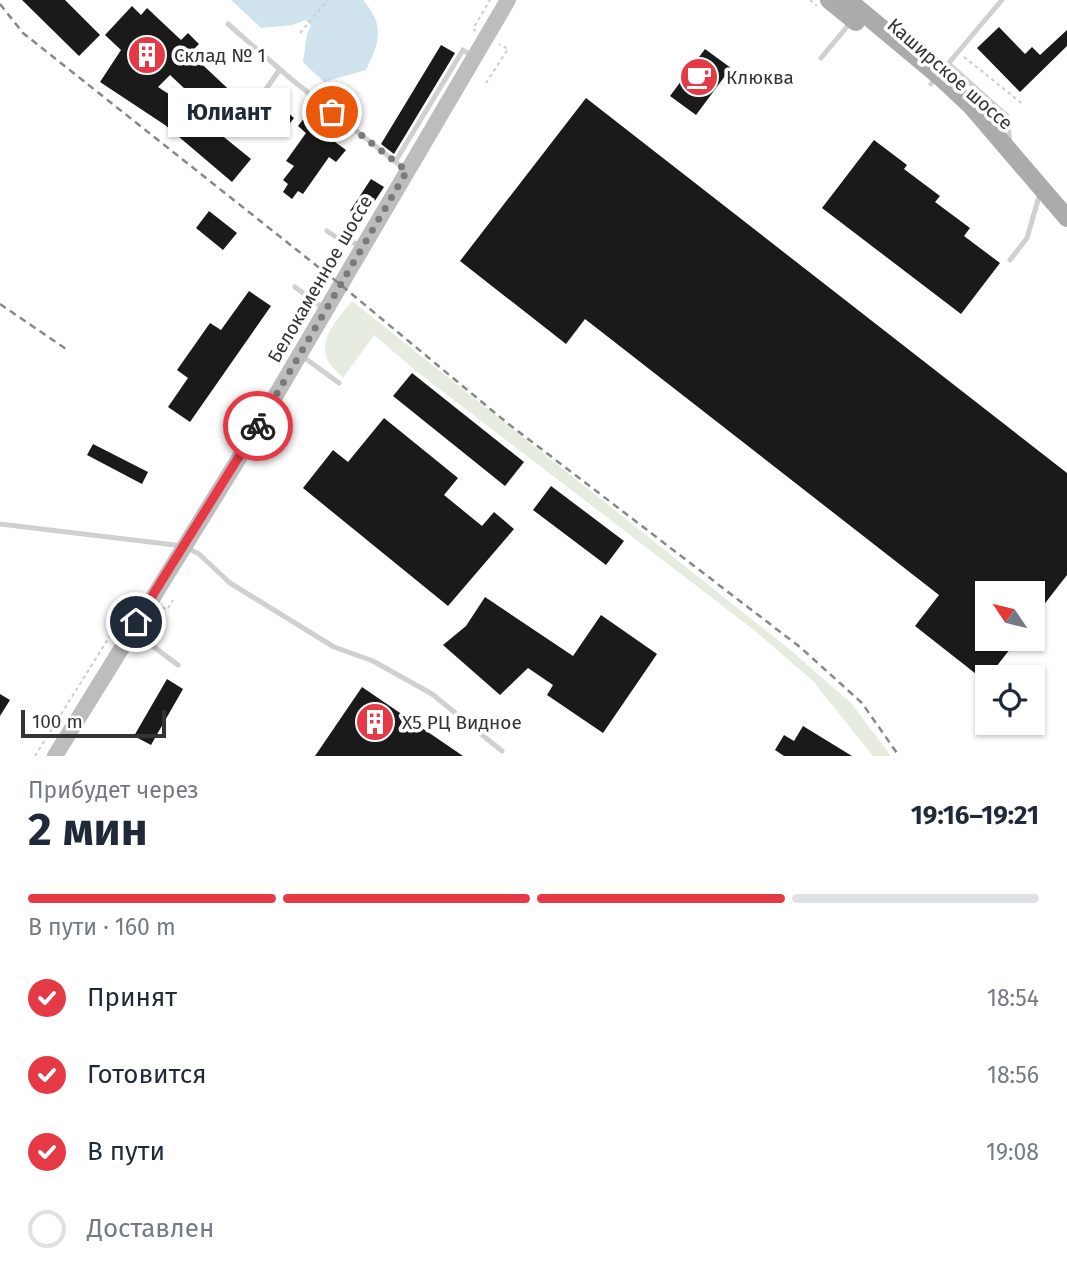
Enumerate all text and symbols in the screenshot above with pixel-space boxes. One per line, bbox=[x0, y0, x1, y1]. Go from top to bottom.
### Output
street label: Каширское шоссе bbox=[883, 13, 1017, 135]
building icon: Склад № 1 bbox=[126, 34, 168, 76]
place label: Склад № 1 bbox=[174, 44, 266, 67]
cafe icon: Клюква bbox=[678, 56, 720, 98]
place label: Клюква bbox=[726, 66, 794, 89]
pin bbox=[302, 82, 362, 142]
callout: Юлиант bbox=[168, 88, 290, 136]
icon: bag bbox=[313, 93, 351, 131]
text: Юлиант bbox=[187, 98, 271, 126]
street label: Белокаменное шоссе bbox=[263, 191, 377, 367]
courier bbox=[223, 391, 293, 461]
icon: bike bbox=[239, 407, 277, 445]
north arrow bbox=[975, 581, 1045, 651]
map controls bbox=[975, 581, 1045, 735]
pin bbox=[106, 592, 166, 652]
icon: home bbox=[117, 603, 155, 641]
button: locate bbox=[975, 665, 1045, 735]
building icon: X5 РЦ Видное bbox=[354, 701, 396, 743]
scale bar bbox=[21, 707, 166, 739]
text: 100 m bbox=[32, 710, 83, 733]
place label: X5 РЦ Видное bbox=[402, 711, 522, 734]
text: Прибудет через bbox=[28, 776, 199, 804]
text: 19:16–19:21 bbox=[911, 800, 1039, 831]
text: 2 мин bbox=[28, 802, 148, 857]
text: В пути · 160 m bbox=[28, 913, 176, 941]
icon: check bbox=[28, 979, 66, 1017]
text: Принят bbox=[87, 982, 177, 1013]
text: 18:54 bbox=[987, 984, 1039, 1012]
icon: check bbox=[28, 1056, 66, 1094]
text: Готовится bbox=[87, 1059, 207, 1090]
text: 18:56 bbox=[987, 1061, 1039, 1089]
icon: check bbox=[28, 1133, 66, 1171]
text: В пути bbox=[87, 1136, 165, 1167]
text: 19:08 bbox=[986, 1138, 1039, 1166]
text: Доставлен bbox=[87, 1213, 214, 1244]

